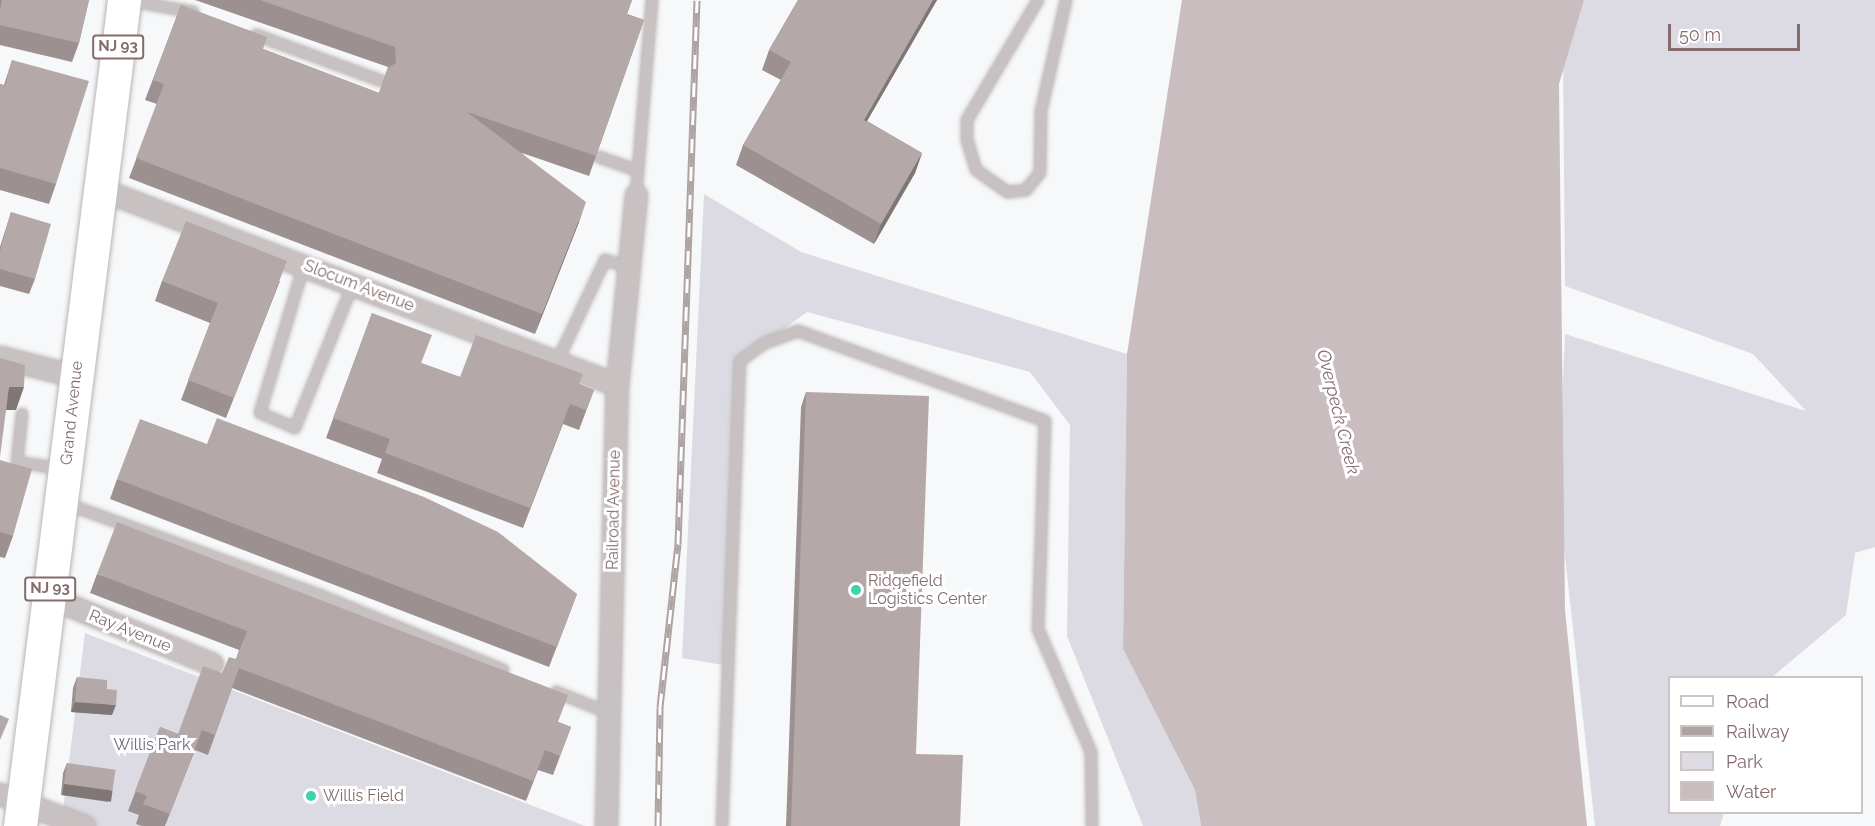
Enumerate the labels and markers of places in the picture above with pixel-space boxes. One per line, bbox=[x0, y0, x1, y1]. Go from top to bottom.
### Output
place label: Ridgefield Logistics Center bbox=[868, 571, 987, 609]
marker: Ridgefield Logistics Center bbox=[849, 583, 863, 597]
place label: Willis Field bbox=[323, 786, 404, 806]
marker: Willis Field bbox=[304, 789, 318, 803]

